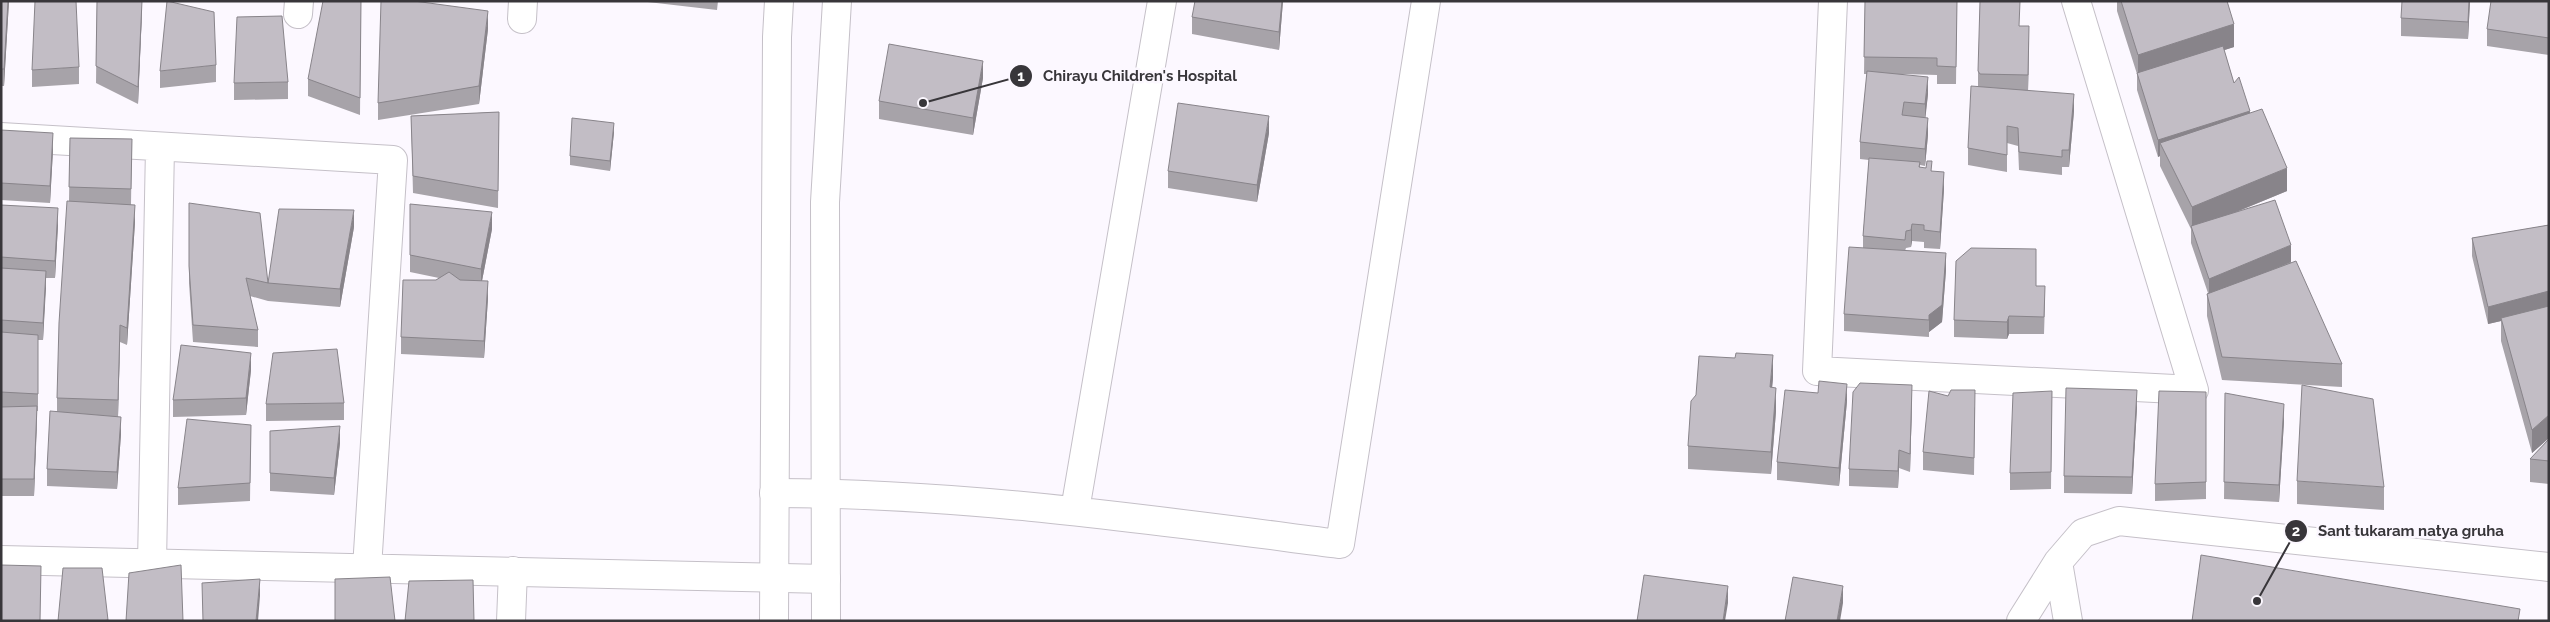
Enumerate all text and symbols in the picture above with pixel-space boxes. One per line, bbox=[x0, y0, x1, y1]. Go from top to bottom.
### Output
callout: Chirayu Children's Hospital bbox=[1008, 61, 1247, 91]
text: 1 bbox=[1017, 67, 1025, 85]
text: Chirayu Children's Hospital bbox=[1043, 67, 1237, 85]
callout: Sant tukaram natya gruha bbox=[2283, 516, 2514, 546]
text: 2 bbox=[2292, 522, 2300, 540]
text: Sant tukaram natya gruha bbox=[2318, 522, 2504, 540]

